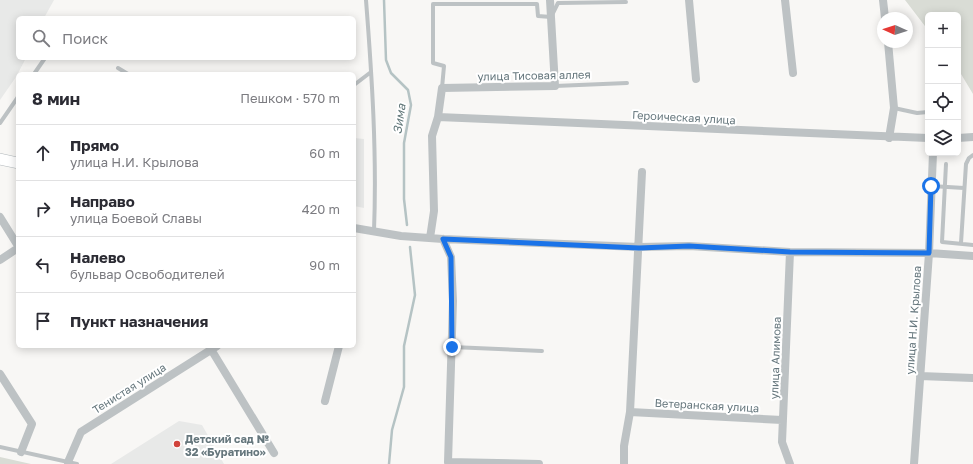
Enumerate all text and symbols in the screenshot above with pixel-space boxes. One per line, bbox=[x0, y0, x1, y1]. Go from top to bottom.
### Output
north arrow bbox=[877, 12, 913, 48]
map controls bbox=[925, 12, 961, 156]
button: + bbox=[925, 12, 961, 48]
search box bbox=[16, 16, 356, 60]
icon: search bbox=[30, 27, 52, 49]
text: Поиск bbox=[62, 29, 108, 47]
button: − bbox=[925, 48, 961, 84]
street label: улица Тисовая аллея bbox=[477, 68, 591, 82]
button: locate bbox=[925, 84, 961, 120]
text: 8 мин bbox=[32, 88, 80, 109]
text: Пешком · 570 m bbox=[240, 90, 340, 106]
water label: Зима bbox=[389, 102, 409, 135]
street label: Героическая улица bbox=[632, 108, 736, 126]
button: layers bbox=[925, 120, 961, 156]
text: Прямо bbox=[70, 136, 119, 154]
icon: ahead bbox=[32, 142, 54, 164]
text: 60 m bbox=[309, 145, 340, 161]
text: улица Н.И. Крылова bbox=[70, 154, 199, 170]
route start bbox=[922, 177, 940, 195]
text: Направо bbox=[70, 192, 135, 210]
icon: right bbox=[32, 198, 54, 220]
text: 420 m bbox=[302, 201, 340, 217]
text: улица Боевой Славы bbox=[70, 210, 202, 226]
text: Налево bbox=[70, 248, 126, 266]
icon: left bbox=[32, 254, 54, 276]
text: 90 m bbox=[309, 257, 340, 273]
street label: улица Н.И. Крылова bbox=[903, 265, 923, 375]
text: бульвар Освободителей bbox=[70, 266, 225, 282]
icon: arrive bbox=[32, 310, 54, 332]
text: Пункт назначения bbox=[70, 312, 208, 330]
street label: улица Алимова bbox=[767, 316, 783, 400]
route end bbox=[443, 338, 461, 356]
street label: Тенистая улица bbox=[90, 360, 168, 416]
street label: Ветеранская улица bbox=[654, 396, 760, 414]
place label: Детский сад № 32 «Буратино» bbox=[185, 432, 269, 458]
marker: Детский сад № 32 «Буратино» bbox=[172, 439, 182, 449]

